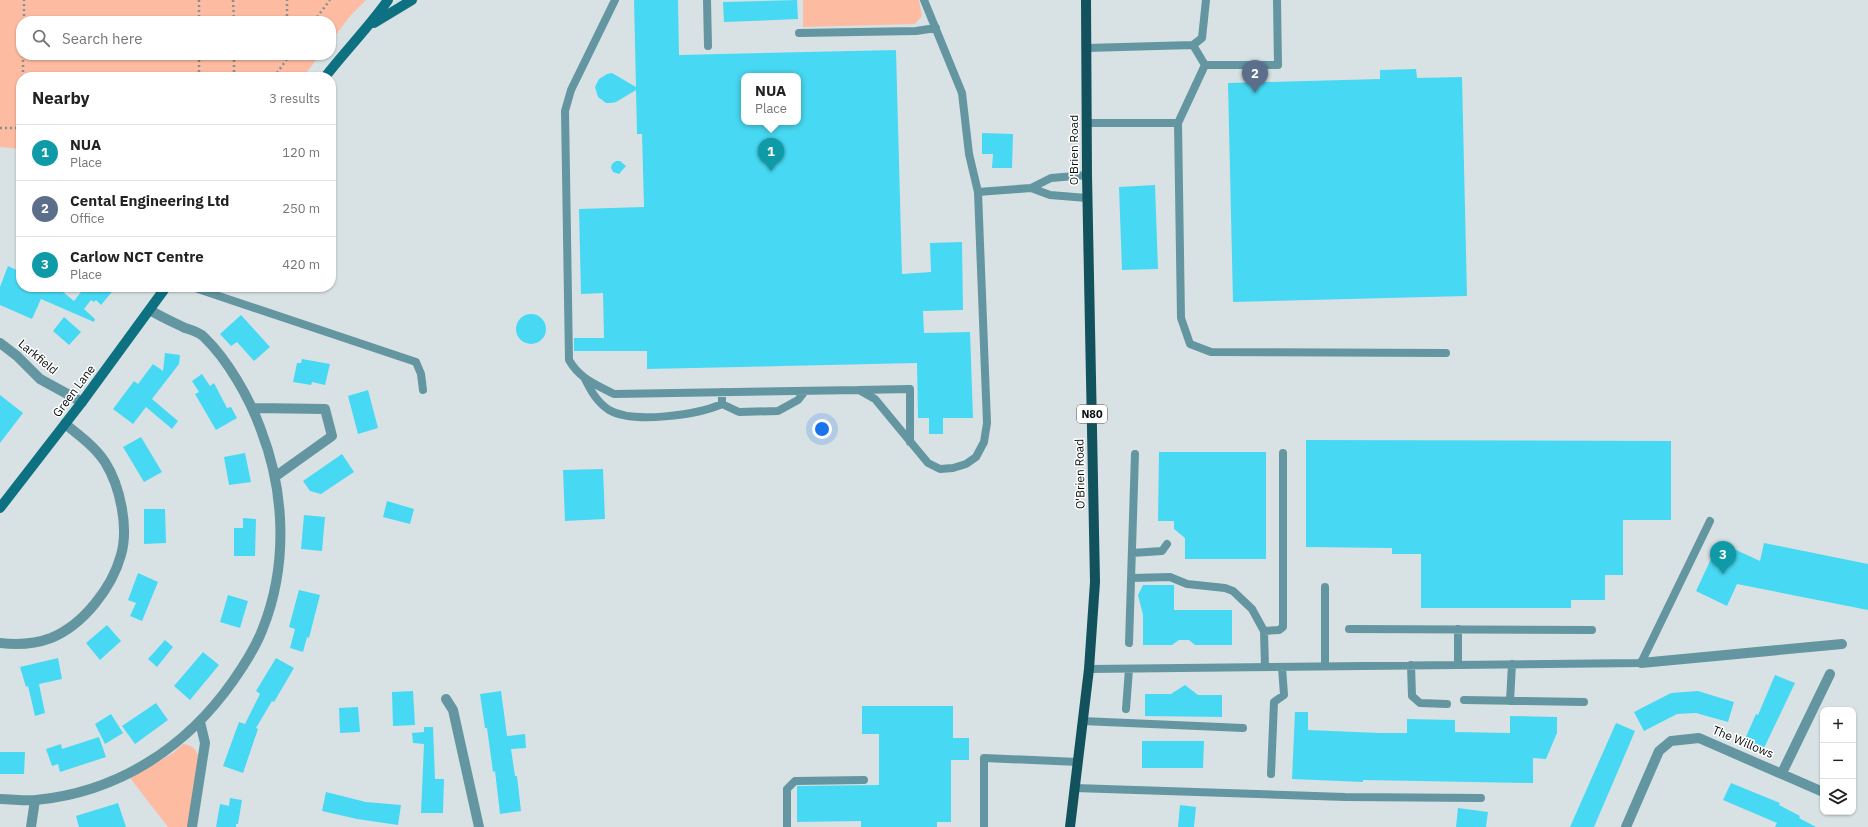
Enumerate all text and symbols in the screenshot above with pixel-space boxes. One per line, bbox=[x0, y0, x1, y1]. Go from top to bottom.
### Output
search box bbox=[16, 16, 336, 60]
icon: search bbox=[30, 27, 52, 49]
text: Search here bbox=[62, 29, 142, 48]
pin: 2 bbox=[1242, 60, 1268, 93]
popup bbox=[741, 73, 801, 125]
text: NUA bbox=[755, 81, 786, 100]
text: Nearby bbox=[32, 87, 90, 109]
text: 3 results bbox=[269, 90, 320, 107]
text: Place bbox=[755, 100, 787, 117]
street label: O'Brien Road bbox=[1066, 115, 1081, 185]
text: NUA bbox=[70, 135, 101, 154]
pin: 1 bbox=[758, 138, 784, 171]
text: 1 bbox=[41, 144, 49, 161]
text: 120 m bbox=[282, 144, 320, 161]
text: Place bbox=[70, 154, 102, 171]
text: Cental Engineering Ltd bbox=[70, 191, 229, 210]
text: 2 bbox=[41, 200, 49, 217]
text: 250 m bbox=[282, 200, 320, 217]
text: Office bbox=[70, 210, 104, 227]
text: Carlow NCT Centre bbox=[70, 247, 204, 266]
text: 3 bbox=[41, 256, 49, 273]
text: 420 m bbox=[282, 256, 320, 273]
text: Place bbox=[70, 266, 102, 283]
street label: Larkfield bbox=[16, 336, 61, 377]
street label: Green Lane bbox=[49, 361, 98, 420]
road number: N80 bbox=[1077, 405, 1107, 423]
your location bbox=[812, 419, 832, 439]
street label: O'Brien Road bbox=[1071, 439, 1088, 509]
pin: 3 bbox=[1710, 541, 1736, 574]
map controls bbox=[1820, 707, 1856, 815]
button: + bbox=[1820, 707, 1856, 743]
street label: The Willows bbox=[1710, 722, 1776, 761]
button: − bbox=[1820, 743, 1856, 779]
button: layers bbox=[1820, 779, 1856, 815]

